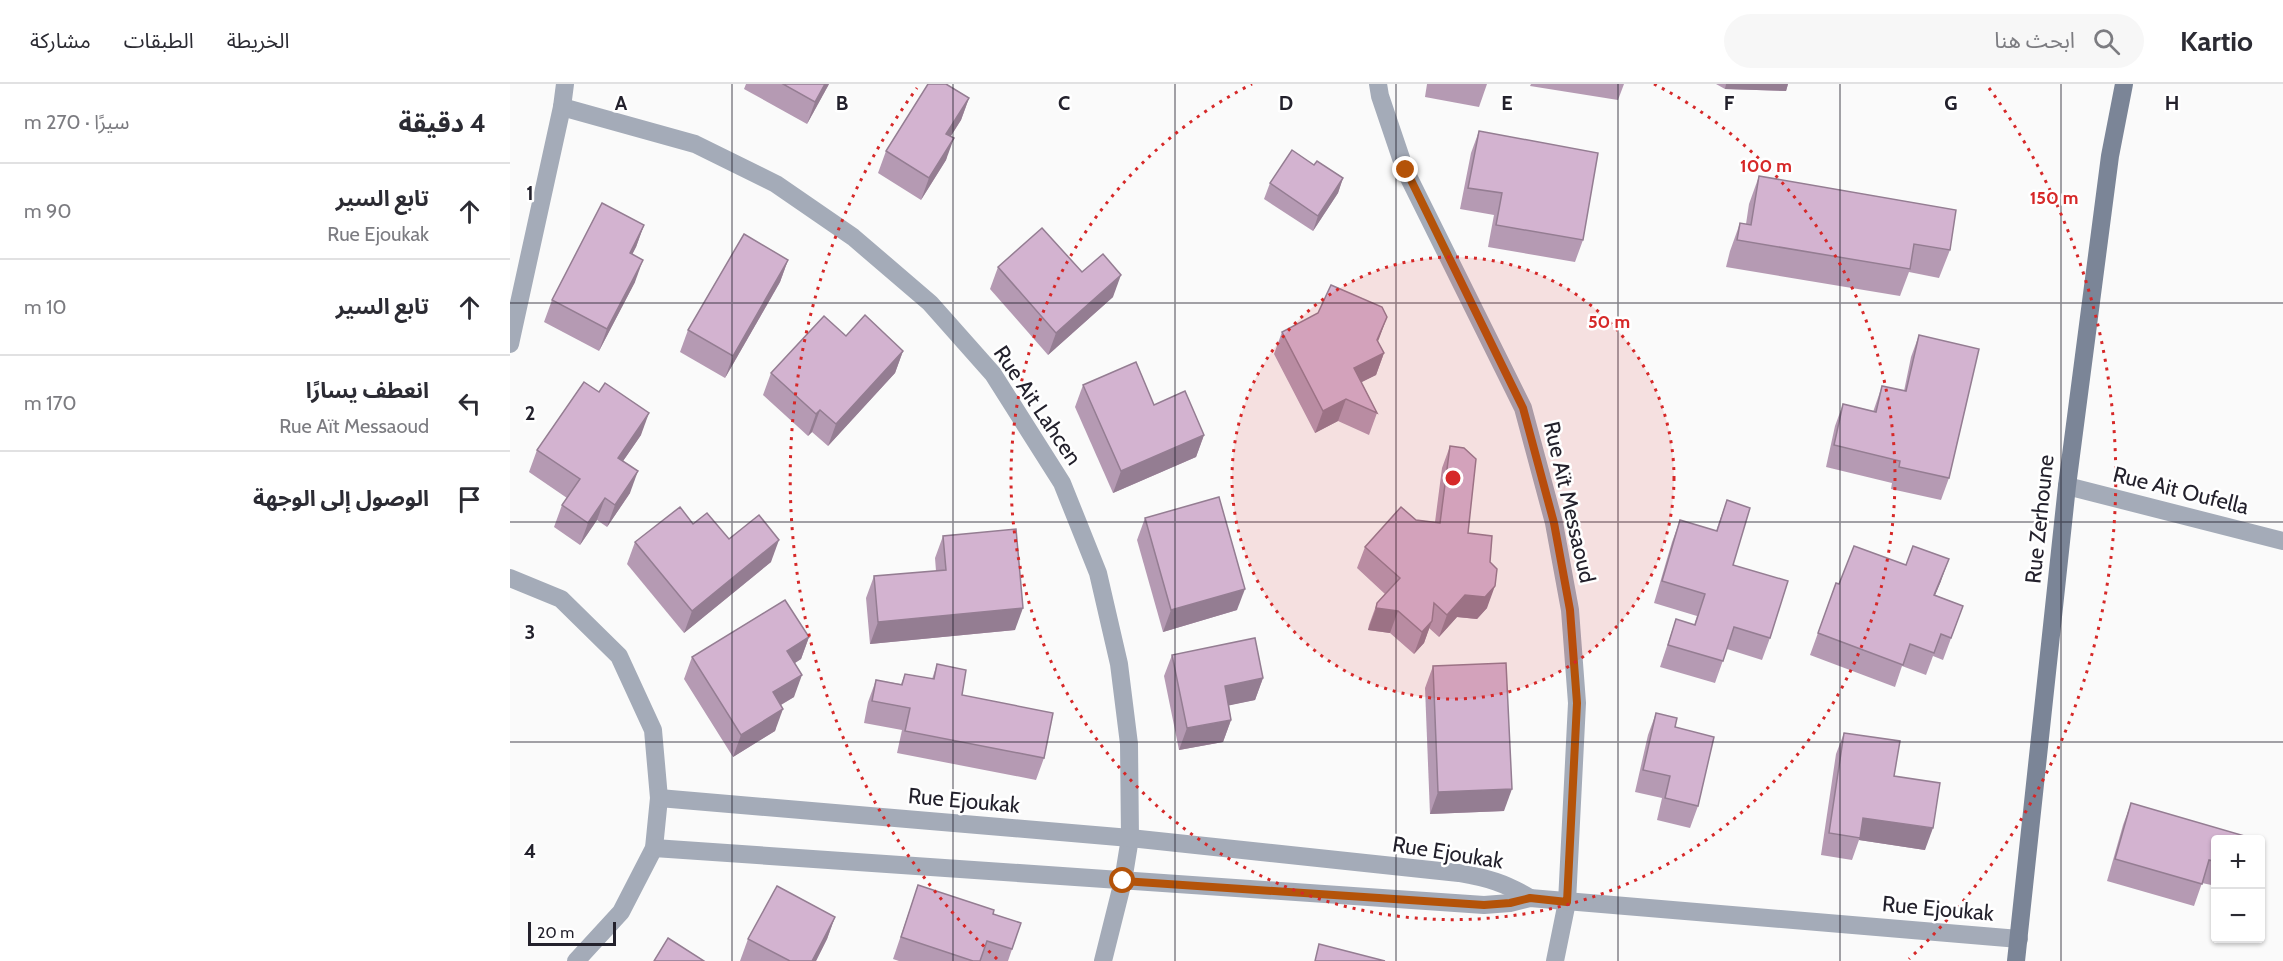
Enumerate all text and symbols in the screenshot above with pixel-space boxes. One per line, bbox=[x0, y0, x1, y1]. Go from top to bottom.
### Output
search box bbox=[1724, 14, 2144, 68]
text: Kartio bbox=[2180, 24, 2253, 58]
icon: search bbox=[2090, 25, 2123, 58]
text: ابحث هنا bbox=[1994, 27, 2075, 54]
text: مشاركة bbox=[30, 28, 91, 53]
text: الطبقات bbox=[124, 28, 194, 53]
text: الخريطة bbox=[227, 28, 290, 53]
text: A bbox=[615, 91, 628, 115]
text: B bbox=[836, 91, 848, 115]
text: C bbox=[1058, 91, 1070, 115]
text: D bbox=[1279, 91, 1293, 115]
text: E bbox=[1501, 91, 1513, 115]
text: F bbox=[1724, 91, 1735, 115]
text: G bbox=[1944, 91, 1958, 115]
text: H bbox=[2165, 91, 2179, 115]
text: 4 دقيقة bbox=[399, 107, 486, 139]
text: سيرًا · 270 m bbox=[24, 110, 129, 134]
text: 100 m bbox=[1740, 155, 1792, 177]
route end bbox=[1392, 156, 1418, 182]
text: 1 bbox=[526, 181, 534, 205]
text: تابع السير bbox=[336, 185, 429, 212]
text: 150 m bbox=[2030, 187, 2078, 209]
icon: ahead bbox=[453, 195, 486, 228]
text: 90 m bbox=[24, 199, 71, 223]
text: Rue Ejoukak bbox=[327, 222, 429, 246]
icon: ahead bbox=[453, 291, 486, 324]
text: تابع السير bbox=[336, 293, 429, 320]
text: 10 m bbox=[24, 295, 67, 319]
text: 50 m bbox=[1588, 311, 1630, 333]
street label: Rue Ait Lahcen bbox=[988, 340, 1087, 470]
text: انعطف يسارًا bbox=[306, 377, 429, 404]
icon: left bbox=[453, 387, 486, 420]
text: 170 m bbox=[24, 391, 76, 415]
text: 2 bbox=[525, 401, 535, 425]
text: Rue Aït Messaoud bbox=[279, 414, 429, 438]
street label: Rue Aït Messaoud bbox=[1538, 419, 1601, 585]
street label: Rue Zerhoune bbox=[2019, 453, 2060, 585]
street label: Rue Ait Oufella bbox=[2110, 461, 2252, 520]
centre of rings bbox=[1443, 468, 1463, 488]
icon: arrive bbox=[453, 483, 486, 516]
text: الوصول إلى الوجهة bbox=[253, 485, 429, 512]
text: 3 bbox=[525, 620, 535, 644]
street label: Rue Ejoukak bbox=[907, 782, 1021, 819]
street label: Rue Ejoukak bbox=[1391, 830, 1505, 875]
map controls bbox=[2211, 835, 2265, 943]
button: + bbox=[2211, 835, 2265, 889]
text: 4 bbox=[524, 839, 536, 863]
route start bbox=[1109, 867, 1135, 893]
button: − bbox=[2211, 889, 2265, 943]
street label: Rue Ejoukak bbox=[1881, 890, 1995, 927]
scale bar bbox=[528, 919, 616, 946]
text: 20 m bbox=[537, 923, 574, 942]

